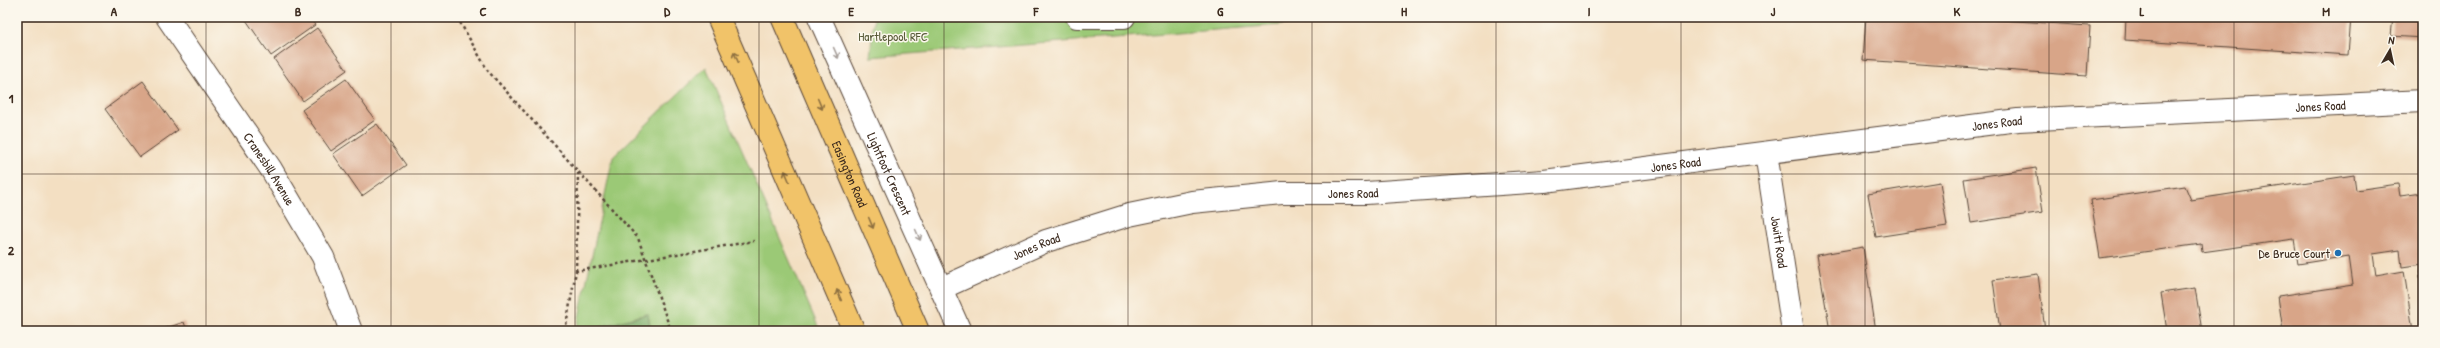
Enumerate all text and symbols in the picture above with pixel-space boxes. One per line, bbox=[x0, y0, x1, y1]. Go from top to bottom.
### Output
text: A bbox=[111, 2, 118, 20]
text: B bbox=[295, 2, 302, 20]
text: C bbox=[479, 2, 487, 20]
text: D bbox=[664, 2, 671, 20]
text: E bbox=[848, 2, 854, 20]
text: F bbox=[1033, 2, 1040, 20]
text: G bbox=[1217, 2, 1224, 20]
text: H bbox=[1401, 2, 1407, 20]
text: I bbox=[1587, 2, 1591, 20]
text: J bbox=[1771, 2, 1776, 20]
text: K bbox=[1954, 2, 1961, 20]
text: L bbox=[2140, 2, 2145, 20]
text: M bbox=[2322, 2, 2330, 20]
park label: Hartlepool RFC bbox=[858, 27, 928, 45]
north arrow bbox=[2370, 30, 2410, 70]
text: N bbox=[2388, 33, 2396, 48]
one-way arrow bbox=[832, 46, 840, 58]
one-way arrow bbox=[731, 51, 739, 63]
text: 1 bbox=[9, 89, 14, 107]
street label: Jones Road bbox=[2295, 96, 2346, 116]
one-way arrow bbox=[816, 98, 824, 110]
street label: Jones Road bbox=[1971, 111, 2022, 135]
street label: Cranesbill Avenue bbox=[239, 129, 299, 208]
street label: Lightfoot Crescent bbox=[863, 130, 916, 219]
street label: Easington Road bbox=[828, 138, 872, 210]
street label: Jones Road bbox=[1649, 152, 1702, 176]
one-way arrow bbox=[783, 170, 790, 182]
street label: Jones Road bbox=[1328, 183, 1379, 202]
street label: Jowitt Road bbox=[1767, 215, 1792, 269]
one-way arrow bbox=[868, 217, 875, 229]
one-way arrow bbox=[915, 228, 922, 240]
street label: Jones Road bbox=[1009, 228, 1062, 264]
text: 2 bbox=[8, 241, 15, 259]
place label: De Bruce Court bbox=[2259, 244, 2331, 262]
marker: De Bruce Court bbox=[2333, 248, 2343, 258]
one-way arrow bbox=[835, 290, 842, 302]

